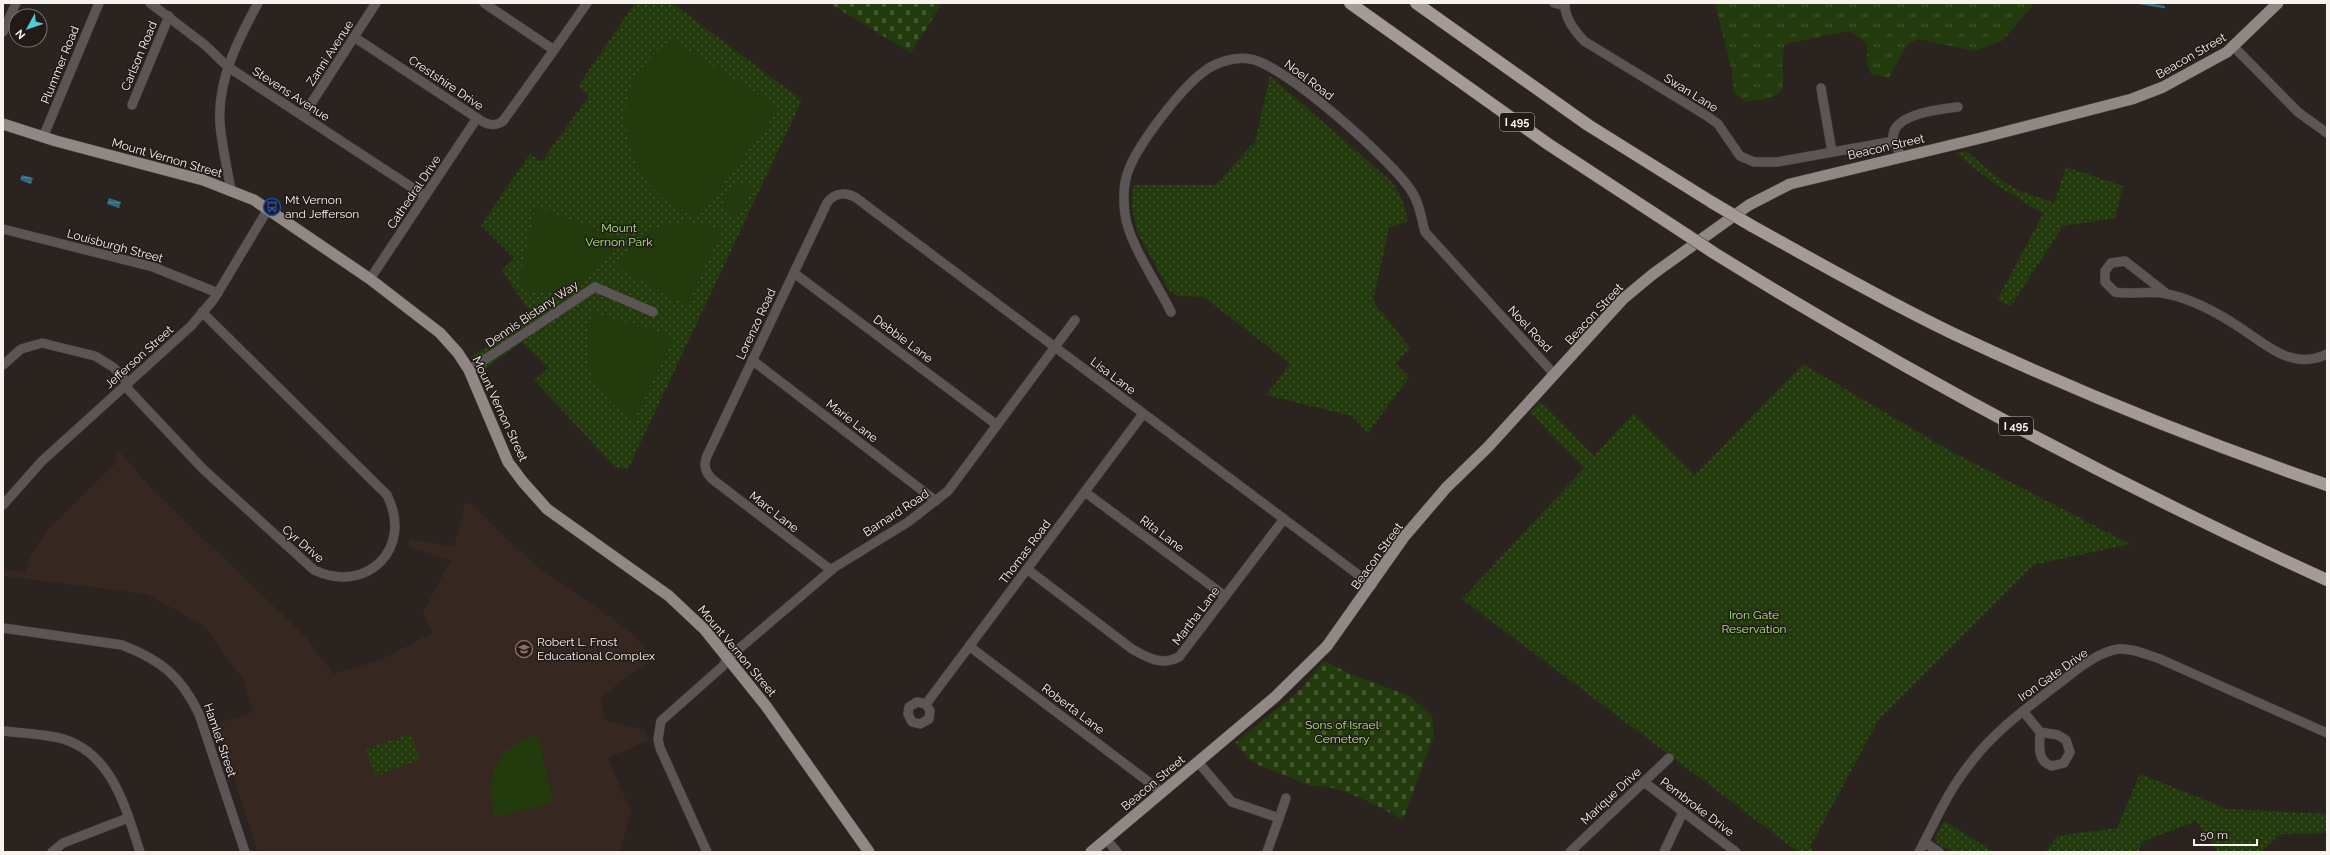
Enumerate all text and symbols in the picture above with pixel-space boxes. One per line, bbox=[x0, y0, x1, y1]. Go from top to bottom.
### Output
north arrow bbox=[8, 8, 48, 48]
street label: Zanni Avenue bbox=[304, 18, 356, 88]
street label: Carlson Road bbox=[118, 19, 160, 93]
street label: Plummer Road bbox=[38, 24, 82, 106]
text: N bbox=[13, 27, 28, 42]
street label: Beacon Street bbox=[2153, 30, 2229, 82]
street label: Crestshire Drive bbox=[406, 53, 486, 113]
street label: Noel Road bbox=[1282, 57, 1336, 103]
street label: Stevens Avenue bbox=[250, 64, 332, 124]
street label: Swan Lane bbox=[1661, 71, 1721, 115]
road number: I 495 bbox=[1500, 113, 1534, 131]
street label: Beacon Street bbox=[1846, 131, 1926, 163]
street label: Mount Vernon Street bbox=[110, 136, 224, 180]
street label: Cathedral Drive bbox=[384, 153, 444, 231]
place label: Mt Vernon and Jefferson bbox=[285, 193, 359, 221]
bus stop icon: Mt Vernon and Jefferson bbox=[262, 197, 282, 217]
park label: Mount Vernon Park bbox=[585, 221, 653, 249]
street label: Louisburgh Street bbox=[65, 226, 165, 266]
street label: Dennis Bistany Way bbox=[483, 278, 581, 350]
street label: Beacon Street bbox=[1562, 280, 1626, 348]
street label: Lorenzo Road bbox=[733, 286, 779, 362]
street label: Noel Road bbox=[1505, 303, 1555, 355]
street label: Debbie Lane bbox=[871, 312, 935, 366]
street label: Jefferson Street bbox=[102, 323, 176, 391]
street label: Mount Vernon Street bbox=[469, 354, 531, 464]
street label: Lisa Lane bbox=[1088, 355, 1138, 397]
street label: Marie Lane bbox=[823, 397, 881, 445]
road number: I 495 bbox=[1999, 417, 2033, 435]
street label: Barnard Road bbox=[860, 487, 932, 539]
street label: Marc Lane bbox=[747, 489, 801, 535]
street label: Rita Lane bbox=[1137, 513, 1187, 555]
street label: Thomas Road bbox=[996, 517, 1054, 587]
street label: Beacon Street bbox=[1348, 520, 1406, 592]
street label: Cyr Drive bbox=[279, 522, 327, 566]
street label: Martha Lane bbox=[1170, 584, 1222, 648]
street label: Mount Vernon Street bbox=[695, 603, 779, 699]
park label: Iron Gate Reservation bbox=[1721, 608, 1787, 636]
place label: Robert L. Frost Educational Complex bbox=[537, 635, 655, 663]
school or university icon: Robert L. Frost Educational Complex bbox=[514, 639, 534, 659]
street label: Iron Gate Drive bbox=[2015, 646, 2091, 704]
street label: Roberta Lane bbox=[1039, 681, 1107, 737]
street label: Hamlet Street bbox=[201, 701, 239, 779]
park label: Sons of Israel Cemetery bbox=[1305, 718, 1380, 746]
street label: Beacon Street bbox=[1118, 752, 1188, 814]
street label: Marique Drive bbox=[1578, 765, 1644, 827]
street label: Pembroke Drive bbox=[1657, 775, 1737, 839]
scale bar bbox=[2194, 821, 2257, 847]
text: 50 m bbox=[2200, 828, 2228, 842]

